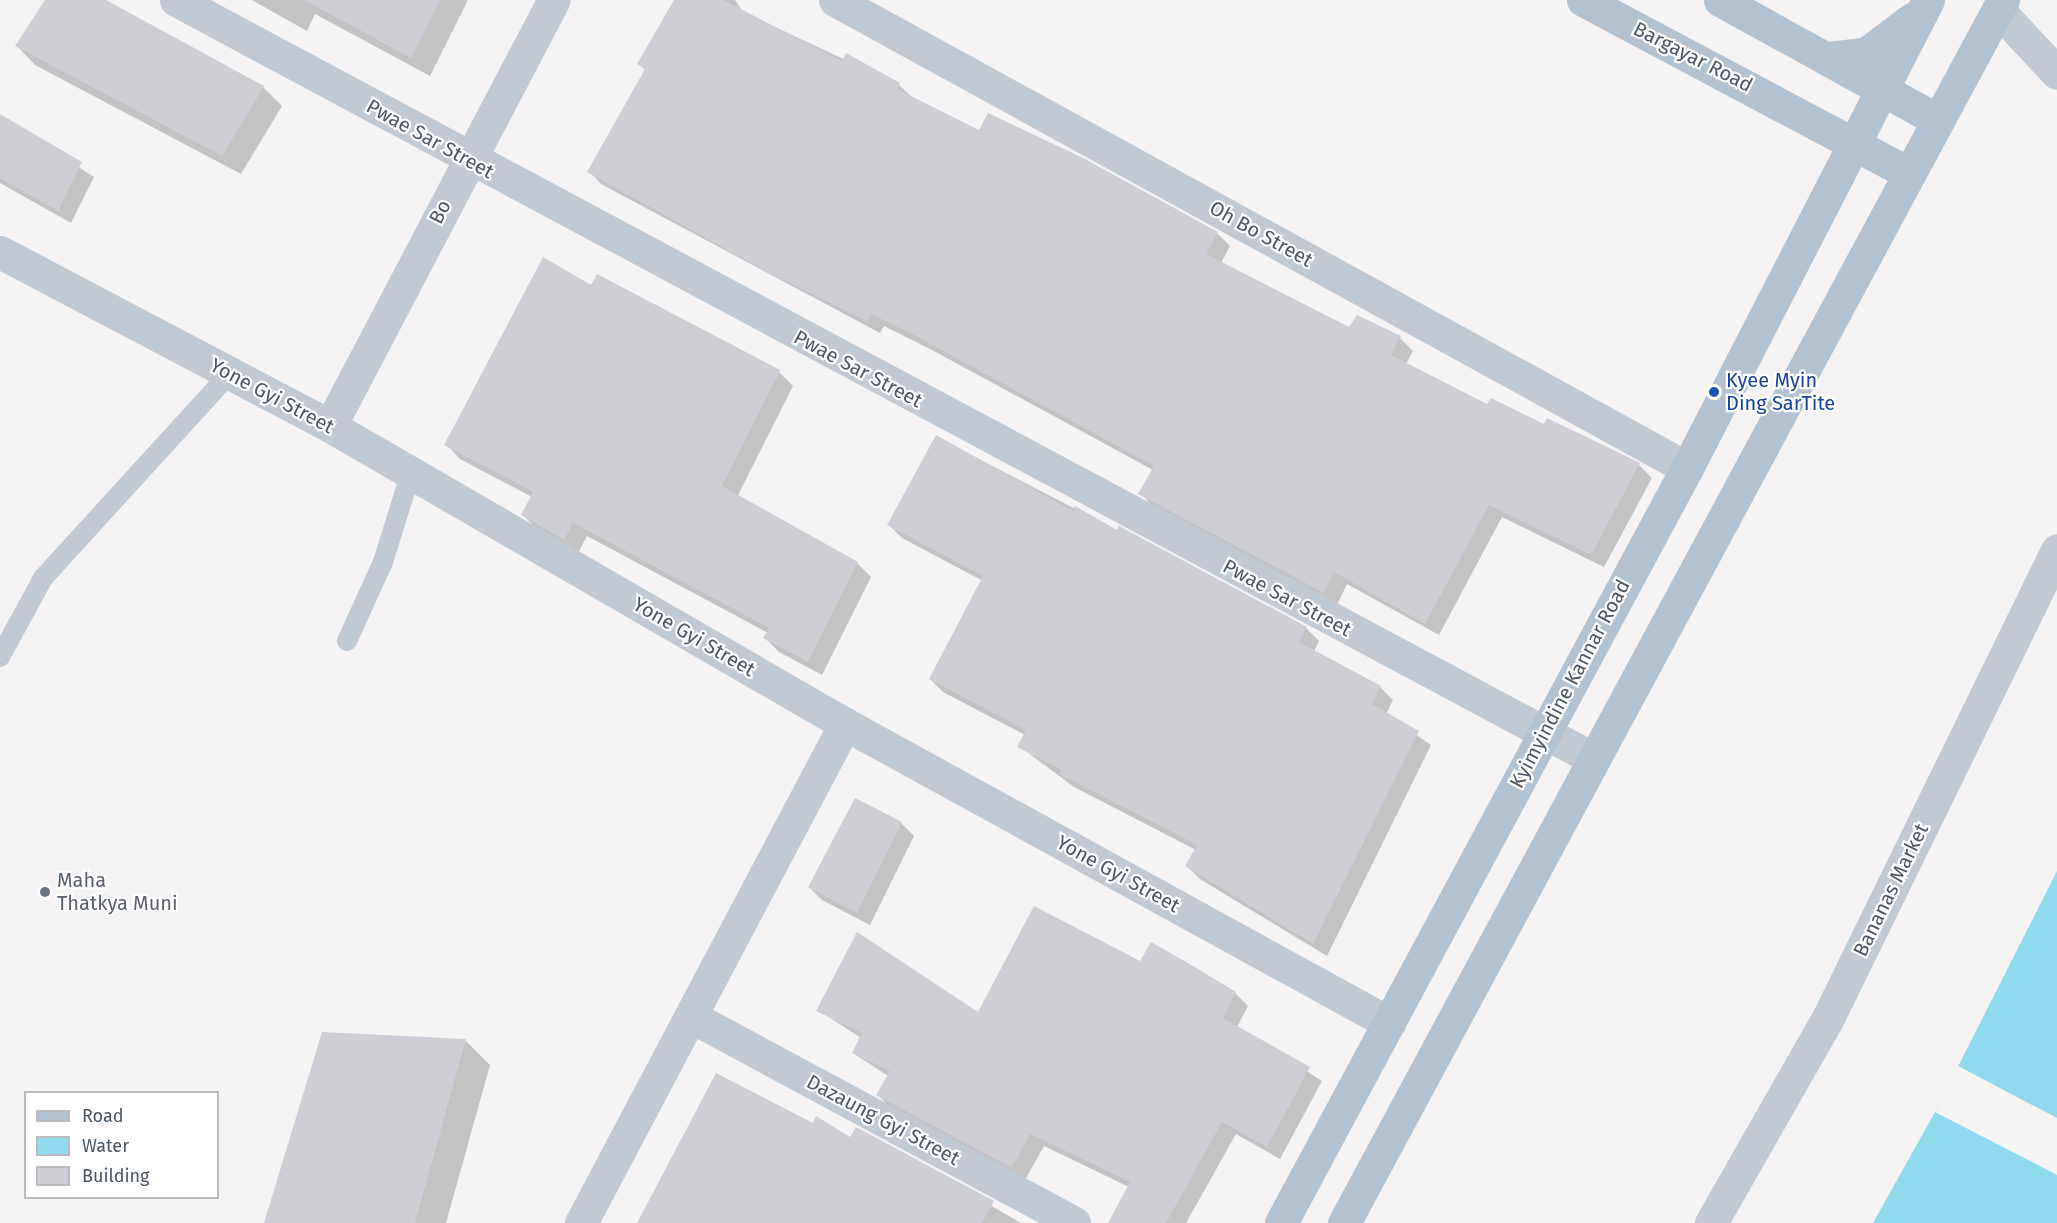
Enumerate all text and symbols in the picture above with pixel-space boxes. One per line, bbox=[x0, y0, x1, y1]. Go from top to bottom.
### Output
street label: Bargayar Road bbox=[1629, 17, 1757, 97]
street label: Pwae Sar Street bbox=[362, 94, 498, 184]
street label: Bo bbox=[424, 196, 456, 228]
street label: Oh Bo Street bbox=[1205, 196, 1317, 272]
street label: Pwae Sar Street bbox=[790, 325, 926, 413]
street label: Yone Gyi Street bbox=[206, 353, 338, 439]
place label: Kyee Myin Ding SarTite bbox=[1726, 368, 1835, 415]
marker: Kyee Myin Ding SarTite bbox=[1707, 385, 1721, 399]
street label: Pwae Sar Street bbox=[1219, 554, 1355, 642]
street label: Kyimyindine Kannar Road bbox=[1505, 576, 1635, 792]
street label: Yone Gyi Street bbox=[629, 592, 759, 682]
street label: Bananas Market bbox=[1848, 820, 1934, 960]
street label: Yone Gyi Street bbox=[1052, 830, 1184, 918]
place label: Maha Thatkya Muni bbox=[57, 868, 178, 915]
marker: Maha Thatkya Muni bbox=[38, 885, 52, 899]
street label: Dazaung Gyi Street bbox=[802, 1070, 964, 1170]
legend bbox=[24, 1091, 219, 1199]
text: Road bbox=[82, 1105, 124, 1127]
text: Water bbox=[82, 1135, 129, 1157]
text: Building bbox=[82, 1165, 149, 1187]

